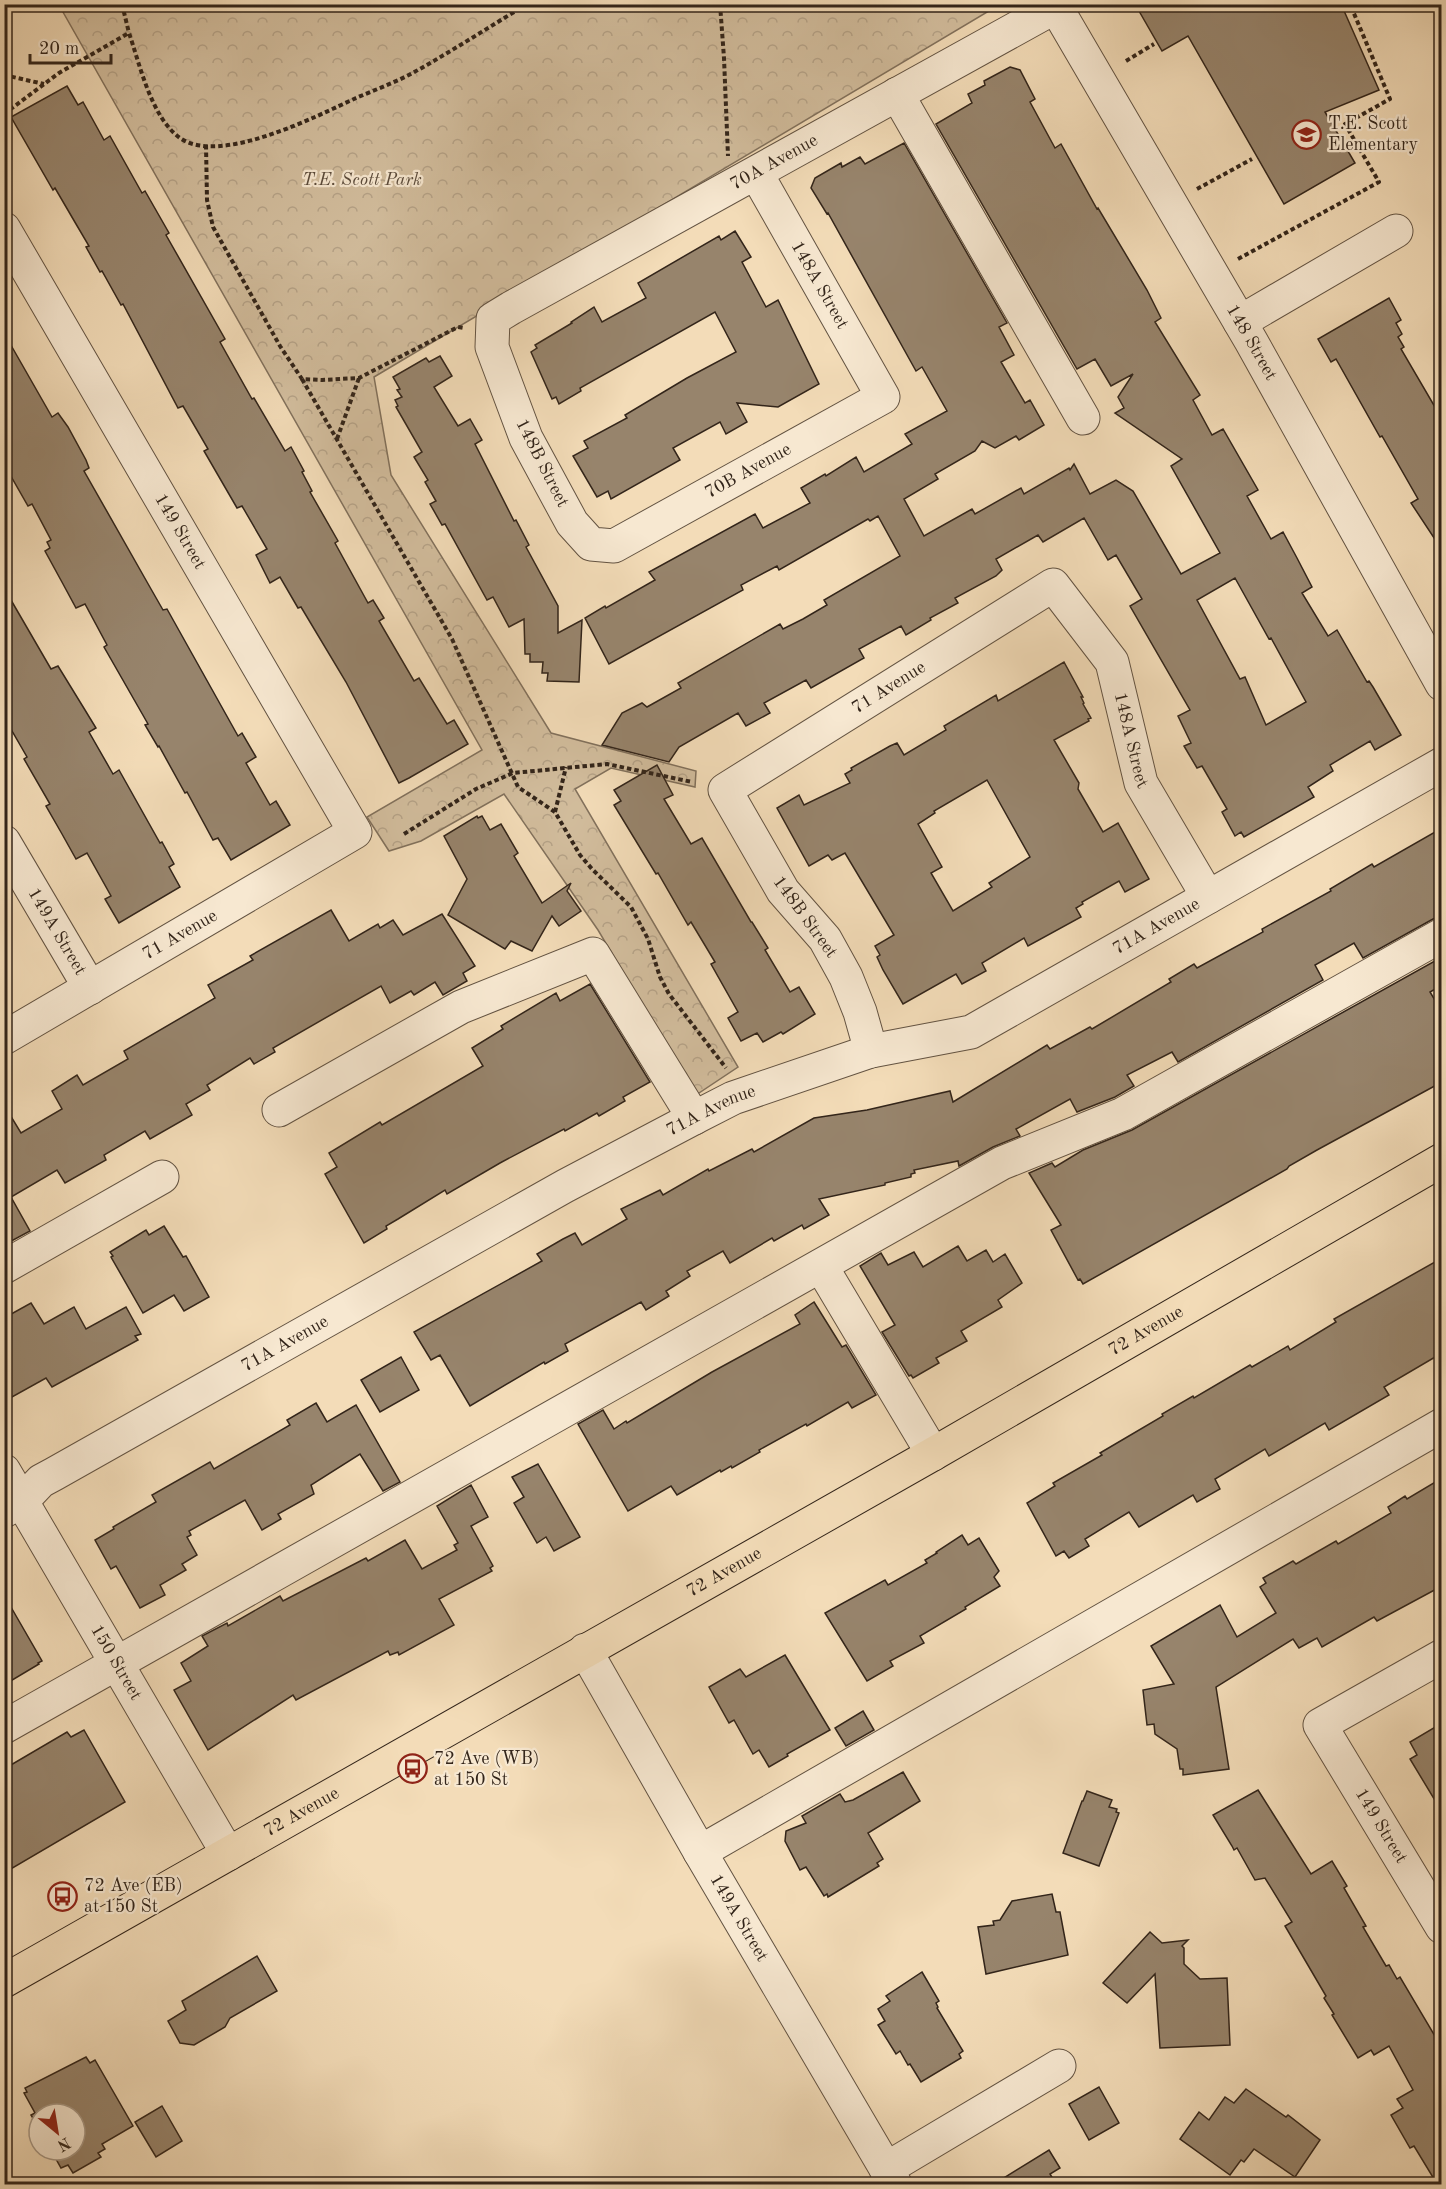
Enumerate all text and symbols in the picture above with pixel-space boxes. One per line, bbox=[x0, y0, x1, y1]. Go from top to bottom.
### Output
scale bar bbox=[30, 27, 111, 65]
text: 20 m bbox=[39, 40, 79, 58]
place label: T.E. Scott Elementary bbox=[1328, 115, 1418, 154]
school or university icon: T.E. Scott Elementary bbox=[1291, 118, 1323, 150]
street label: 70A Avenue bbox=[727, 131, 821, 194]
park label: T.E. Scott Park bbox=[302, 171, 422, 189]
street label: 148A Street bbox=[788, 238, 852, 332]
street label: 148 Street bbox=[1223, 302, 1280, 384]
street label: 148B Street bbox=[512, 416, 572, 510]
street label: 70B Avenue bbox=[702, 440, 794, 502]
street label: 149 Street bbox=[151, 491, 209, 572]
street label: 71 Avenue bbox=[849, 658, 929, 717]
street label: 148A Street bbox=[1111, 690, 1151, 792]
street label: 148B Street bbox=[769, 873, 841, 961]
street label: 149A Street bbox=[24, 885, 89, 978]
street label: 71A Avenue bbox=[1110, 895, 1203, 958]
street label: 71 Avenue bbox=[140, 906, 220, 964]
street label: 71A Avenue bbox=[663, 1082, 758, 1140]
street label: 72 Avenue bbox=[1105, 1302, 1186, 1360]
street label: 71A Avenue bbox=[238, 1312, 332, 1375]
street label: 72 Avenue bbox=[684, 1544, 765, 1601]
street label: 150 Street bbox=[87, 1622, 145, 1703]
place label: 72 Ave (WB) at 150 St bbox=[434, 1749, 539, 1789]
bus stop icon: 72 Ave (WB) at 150 St bbox=[397, 1753, 429, 1785]
street label: 72 Avenue bbox=[261, 1784, 342, 1841]
street label: 149 Street bbox=[1351, 1785, 1410, 1867]
street label: 149A Street bbox=[706, 1871, 771, 1965]
place label: 72 Ave (EB) at 150 St bbox=[84, 1876, 183, 1916]
bus stop icon: 72 Ave (EB) at 150 St bbox=[47, 1880, 79, 1912]
north arrow bbox=[27, 2102, 87, 2162]
text: N bbox=[54, 2133, 73, 2154]

